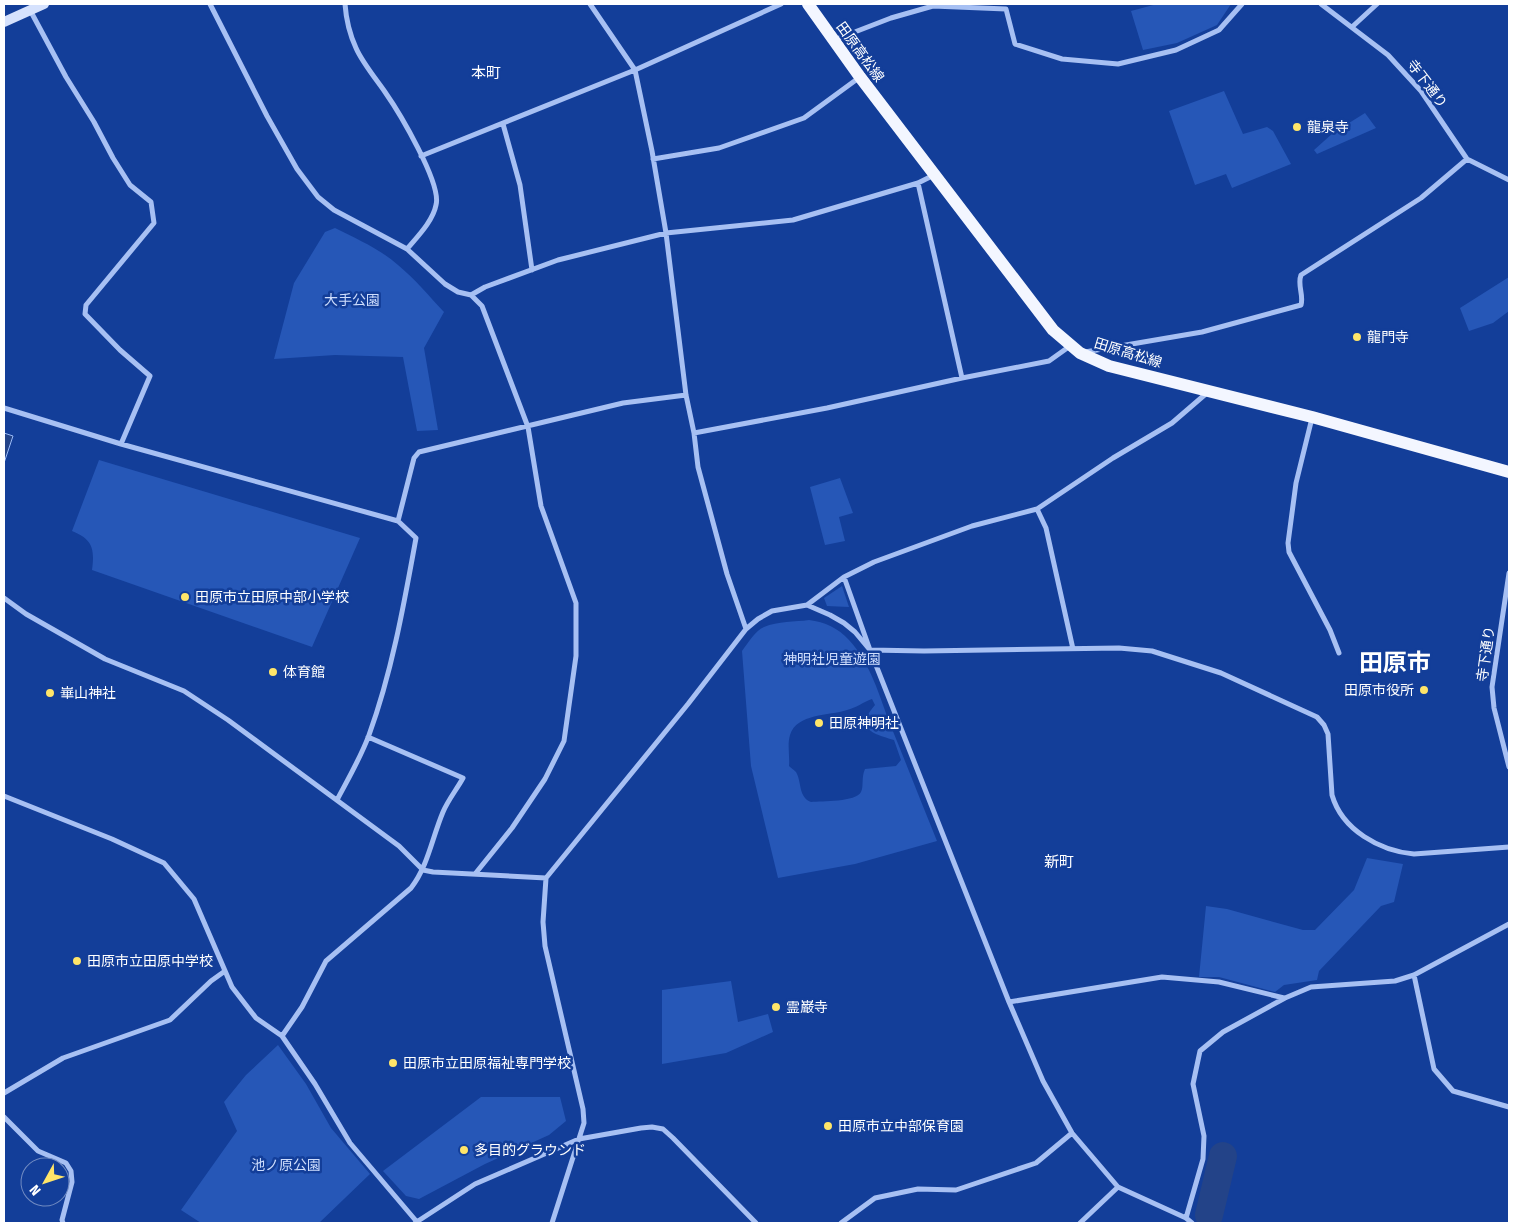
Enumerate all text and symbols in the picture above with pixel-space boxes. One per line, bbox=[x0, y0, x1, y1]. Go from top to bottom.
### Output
street label: 田原高松線 bbox=[833, 19, 887, 85]
street label: 寺下通り bbox=[1403, 57, 1451, 111]
district label: 本町 bbox=[471, 64, 501, 82]
place label: 龍泉寺 bbox=[1307, 119, 1349, 136]
marker: 龍泉寺 bbox=[1291, 121, 1303, 133]
park label: 大手公園 bbox=[324, 292, 380, 309]
place label: 龍門寺 bbox=[1367, 329, 1409, 346]
marker: 龍門寺 bbox=[1351, 331, 1363, 343]
street label: 田原高松線 bbox=[1092, 335, 1164, 371]
place label: 田原市立田原中部小学校 bbox=[195, 589, 349, 606]
marker: 田原市立田原中部小学校 bbox=[179, 591, 191, 603]
street label: 寺下通り bbox=[1474, 625, 1498, 683]
district label: 田原市 bbox=[1359, 649, 1431, 677]
park label: 神明社児童遊園 bbox=[783, 651, 881, 668]
place label: 体育館 bbox=[283, 664, 325, 681]
marker: 体育館 bbox=[267, 666, 279, 678]
place label: 田原市役所 bbox=[1344, 682, 1414, 699]
marker: 田原市役所 bbox=[1418, 684, 1430, 696]
place label: 崋山神社 bbox=[60, 685, 116, 702]
marker: 崋山神社 bbox=[44, 687, 56, 699]
place label: 田原神明社 bbox=[829, 715, 899, 732]
marker: 田原神明社 bbox=[813, 717, 825, 729]
district label: 新町 bbox=[1044, 853, 1074, 871]
place label: 田原市立田原中学校 bbox=[87, 953, 213, 970]
marker: 田原市立田原中学校 bbox=[71, 955, 83, 967]
place label: 霊巌寺 bbox=[786, 999, 828, 1016]
marker: 霊巌寺 bbox=[770, 1001, 782, 1013]
place label: 田原市立田原福祉専門学校 bbox=[403, 1055, 571, 1072]
marker: 田原市立田原福祉専門学校 bbox=[387, 1057, 399, 1069]
place label: 田原市立中部保育園 bbox=[838, 1118, 964, 1135]
marker: 田原市立中部保育園 bbox=[822, 1120, 834, 1132]
place label: 多目的グラウンド bbox=[474, 1142, 586, 1159]
marker: 多目的グラウンド bbox=[458, 1144, 470, 1156]
north arrow bbox=[20, 1157, 70, 1207]
park label: 池ノ原公園 bbox=[251, 1157, 321, 1174]
text: N bbox=[26, 1181, 45, 1199]

